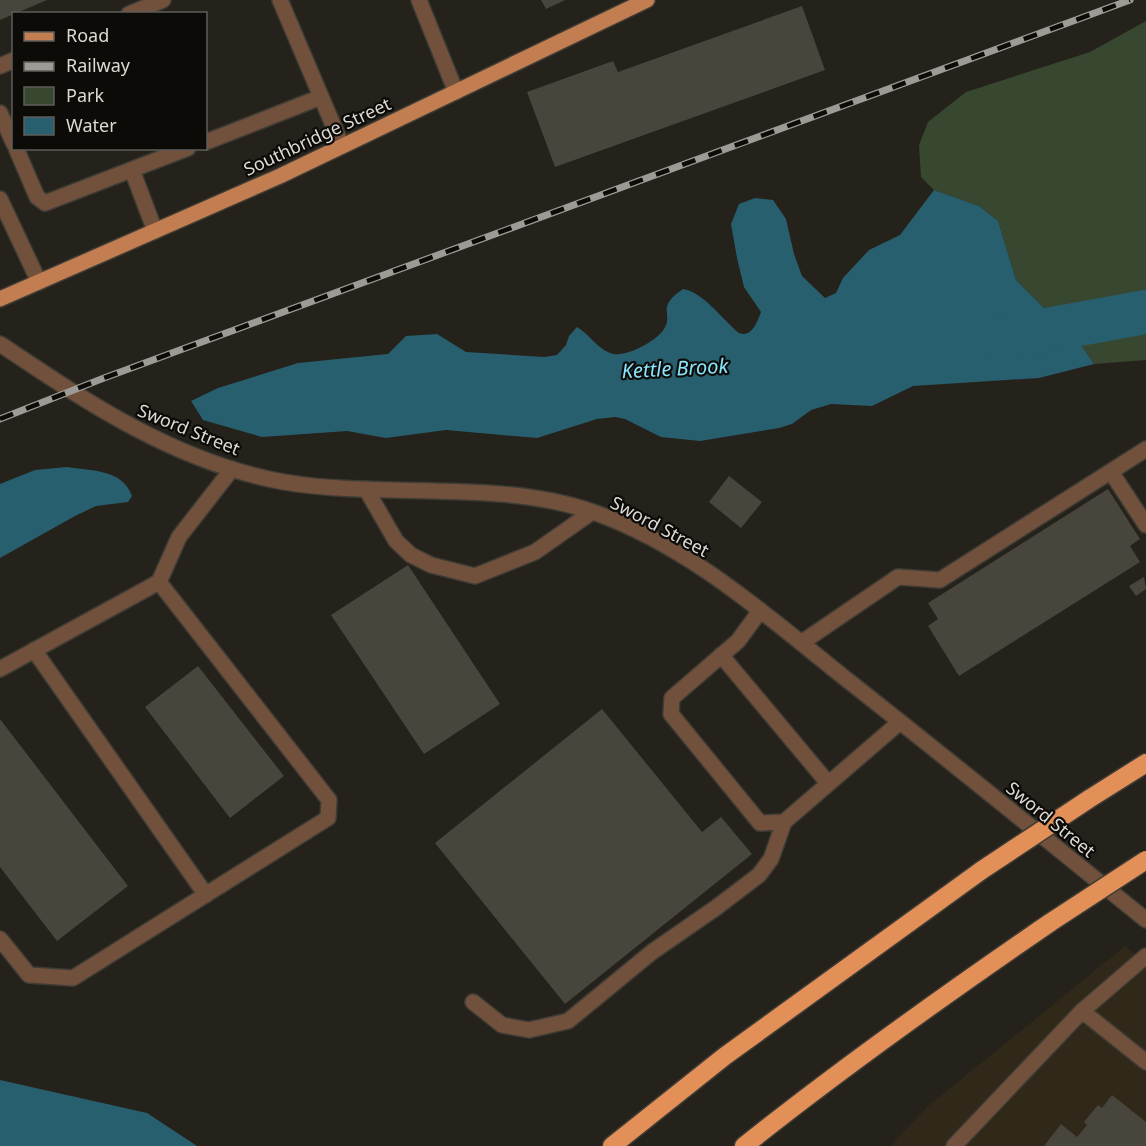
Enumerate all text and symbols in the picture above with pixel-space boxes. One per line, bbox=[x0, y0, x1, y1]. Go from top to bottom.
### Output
legend bbox=[12, 12, 207, 150]
text: Road bbox=[66, 23, 109, 47]
text: Railway bbox=[66, 53, 131, 77]
text: Park bbox=[66, 83, 104, 107]
street label: Southbridge Street bbox=[239, 91, 395, 181]
text: Water bbox=[66, 113, 117, 137]
water label: Kettle Brook bbox=[621, 352, 730, 384]
street label: Sword Street bbox=[134, 398, 244, 461]
street label: Sword Street bbox=[607, 490, 714, 562]
street label: Sword Street bbox=[1001, 776, 1101, 863]

